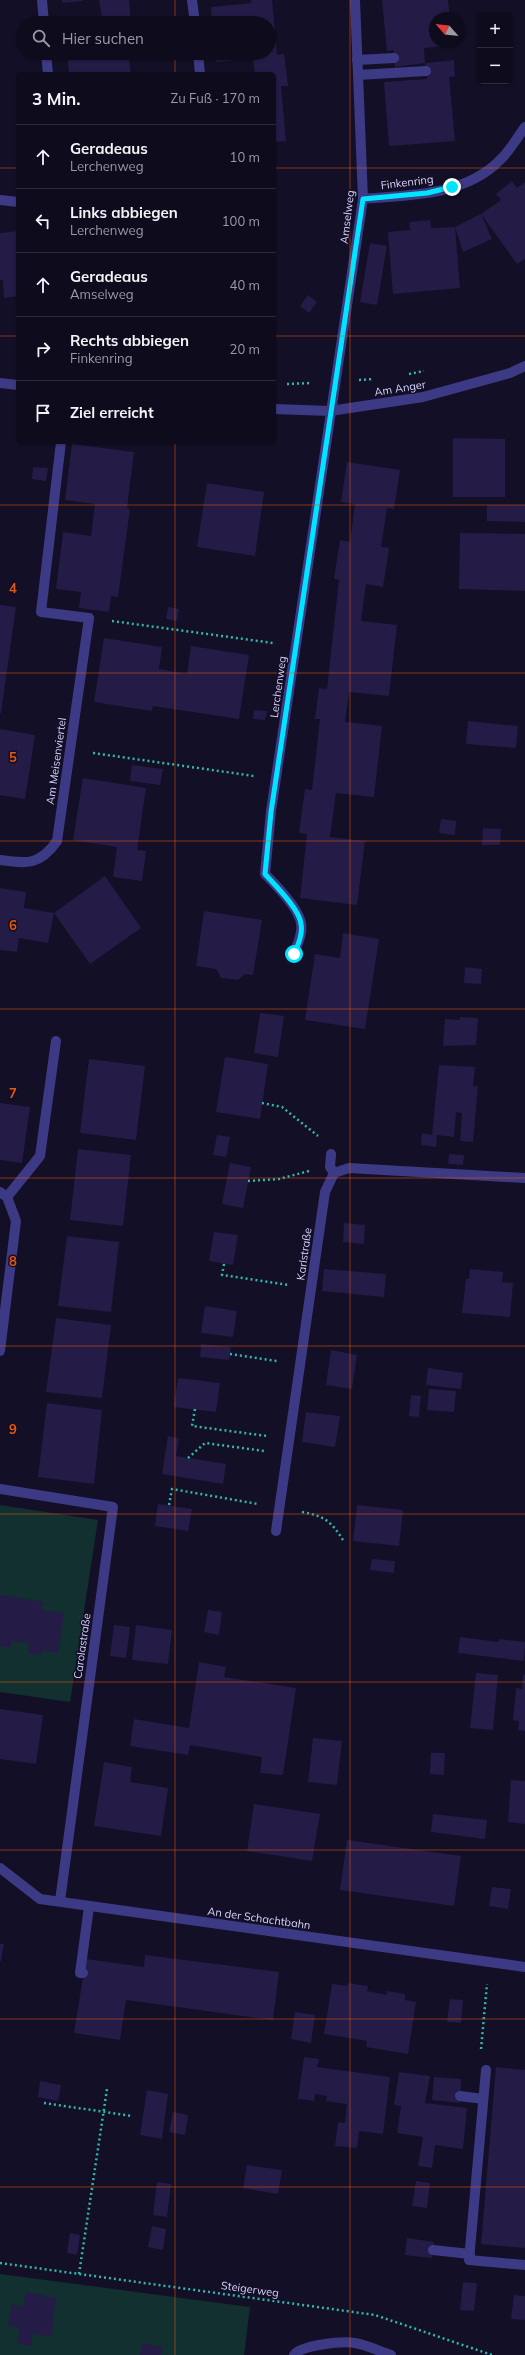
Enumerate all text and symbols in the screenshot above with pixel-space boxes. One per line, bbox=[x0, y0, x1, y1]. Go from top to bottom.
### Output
north arrow bbox=[429, 12, 465, 48]
map controls bbox=[477, 12, 513, 84]
button: + bbox=[477, 12, 513, 48]
search box bbox=[16, 16, 276, 60]
icon: search bbox=[30, 27, 52, 49]
text: Hier suchen bbox=[62, 29, 144, 48]
button: − bbox=[477, 48, 513, 84]
text: 3 Min. bbox=[32, 88, 81, 109]
text: Zu Fuß · 170 m bbox=[171, 90, 260, 106]
text: Geradeaus bbox=[70, 139, 148, 158]
icon: ahead bbox=[32, 146, 54, 168]
text: 10 m bbox=[230, 149, 260, 165]
text: Lerchenweg bbox=[70, 158, 144, 174]
street label: Finkenring bbox=[380, 172, 434, 192]
route end bbox=[443, 178, 461, 196]
street label: Amselweg bbox=[337, 189, 357, 245]
text: Links abbiegen bbox=[70, 203, 178, 222]
icon: left bbox=[32, 210, 54, 232]
text: 100 m bbox=[222, 213, 260, 229]
text: Lerchenweg bbox=[70, 222, 144, 238]
text: Geradeaus bbox=[70, 267, 148, 286]
icon: ahead bbox=[32, 274, 54, 296]
text: 40 m bbox=[230, 277, 260, 293]
text: Amselweg bbox=[70, 286, 134, 302]
text: Rechts abbiegen bbox=[70, 331, 189, 350]
icon: right bbox=[32, 338, 54, 360]
text: 20 m bbox=[230, 341, 260, 357]
text: Finkenring bbox=[70, 350, 133, 366]
street label: Am Anger bbox=[373, 377, 427, 399]
icon: arrive bbox=[32, 402, 54, 424]
text: Ziel erreicht bbox=[70, 403, 154, 422]
text: 4 bbox=[9, 580, 17, 596]
street label: Lerchenweg bbox=[267, 655, 289, 719]
street label: Am Meisenviertel bbox=[43, 717, 69, 805]
text: 5 bbox=[9, 749, 17, 765]
text: 6 bbox=[9, 917, 17, 933]
route start bbox=[285, 945, 303, 963]
text: 7 bbox=[9, 1085, 17, 1101]
street label: Karlstraße bbox=[293, 1227, 315, 1281]
text: 8 bbox=[9, 1253, 17, 1269]
text: 9 bbox=[9, 1421, 17, 1437]
street label: Carolastraße bbox=[70, 1612, 94, 1680]
street label: An der Schachtbahn bbox=[207, 1904, 311, 1932]
street label: Steigerweg bbox=[220, 2278, 280, 2300]

